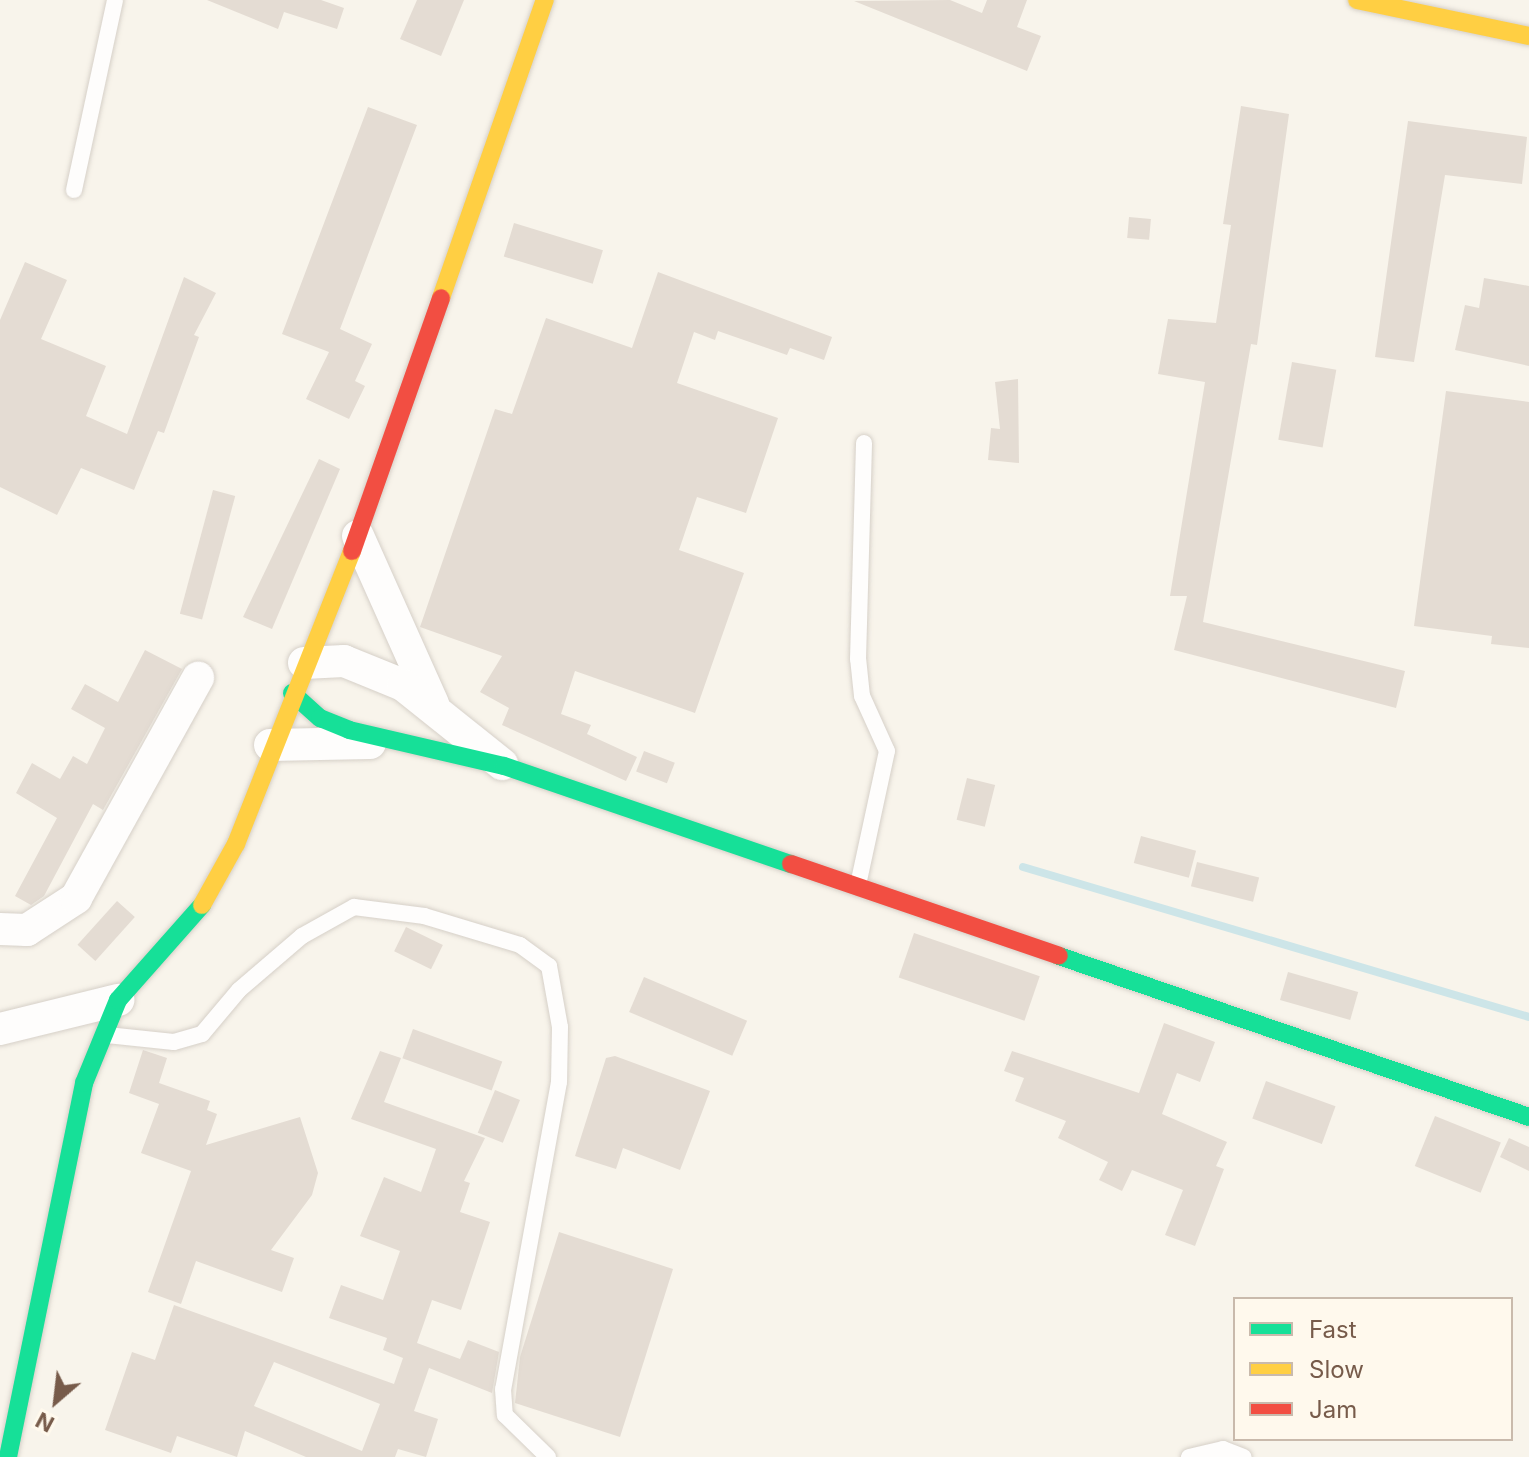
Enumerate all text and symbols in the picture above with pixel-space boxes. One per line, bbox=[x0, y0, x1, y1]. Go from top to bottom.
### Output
legend bbox=[1233, 1297, 1513, 1441]
text: Fast bbox=[1309, 1315, 1357, 1344]
text: Slow bbox=[1309, 1355, 1364, 1384]
north arrow bbox=[16, 1361, 96, 1441]
text: Jam bbox=[1309, 1395, 1357, 1424]
text: N bbox=[31, 1407, 58, 1438]

